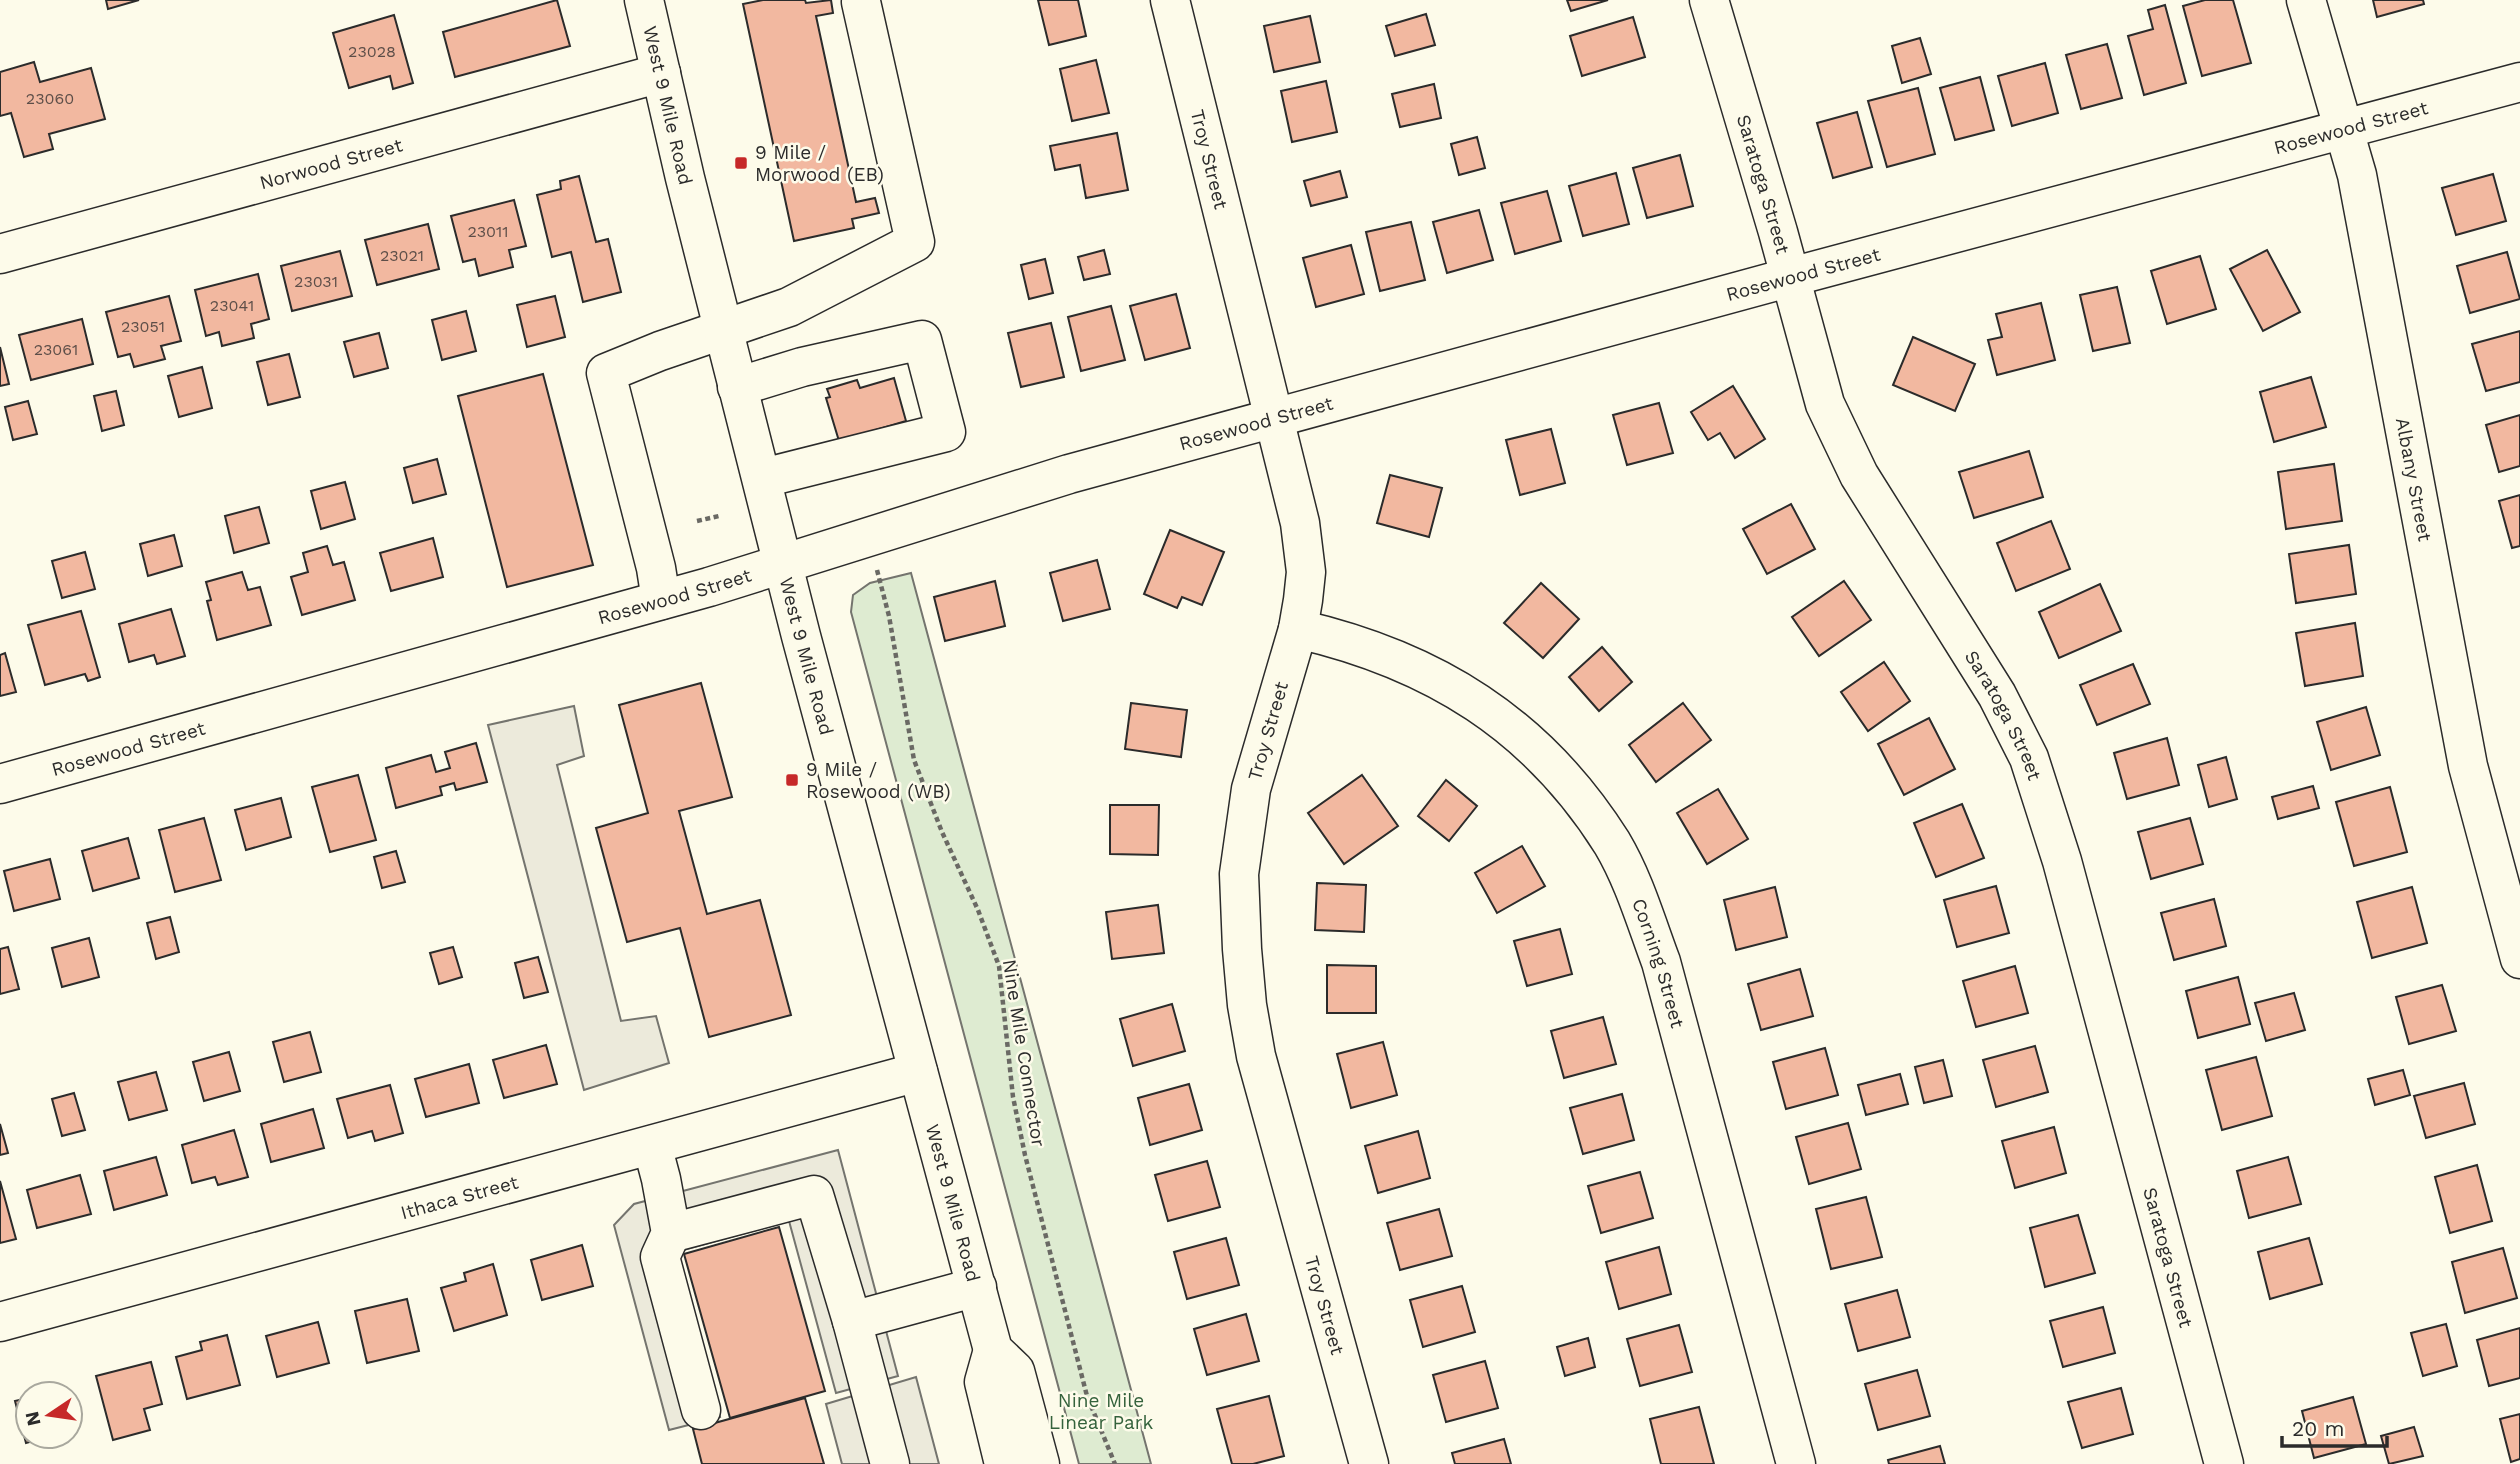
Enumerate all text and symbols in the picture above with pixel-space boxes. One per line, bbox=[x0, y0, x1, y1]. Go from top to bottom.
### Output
street label: West 9 Mile Road bbox=[639, 24, 698, 187]
house number: 23028 bbox=[348, 42, 396, 61]
house number: 23060 bbox=[26, 89, 74, 108]
street label: Rosewood Street bbox=[2271, 96, 2430, 159]
street label: Troy Street bbox=[1186, 107, 1233, 211]
street label: Saratoga Street bbox=[1732, 112, 1795, 256]
street label: Norwood Street bbox=[257, 133, 405, 194]
place label: 9 Mile / Morwood (EB) bbox=[755, 141, 884, 186]
marker: 9 Mile / Morwood (EB) bbox=[733, 155, 749, 171]
house number: 23011 bbox=[467, 222, 509, 241]
street label: Rosewood Street bbox=[1723, 242, 1883, 306]
house number: 23021 bbox=[380, 246, 424, 265]
house number: 23031 bbox=[294, 272, 338, 291]
house number: 23041 bbox=[210, 296, 254, 315]
house number: 23051 bbox=[121, 317, 165, 336]
house number: 23061 bbox=[34, 340, 78, 359]
street label: Rosewood Street bbox=[1176, 391, 1336, 455]
street label: Albany Street bbox=[2391, 416, 2437, 543]
street label: Rosewood Street bbox=[595, 563, 754, 629]
street label: West 9 Mile Road bbox=[775, 575, 839, 737]
street label: Saratoga Street bbox=[1960, 646, 2047, 783]
street label: Troy Street bbox=[1243, 679, 1293, 783]
street label: Rosewood Street bbox=[49, 716, 208, 781]
place label: 9 Mile / Rosewood (WB) bbox=[806, 758, 951, 803]
marker: 9 Mile / Rosewood (WB) bbox=[784, 772, 800, 788]
street label: Corning Street bbox=[1627, 895, 1690, 1030]
street label: Nine Mile Connector bbox=[998, 958, 1050, 1149]
street label: West 9 Mile Road bbox=[921, 1121, 986, 1284]
street label: Ithaca Street bbox=[398, 1170, 521, 1224]
street label: Saratoga Street bbox=[2139, 1185, 2198, 1330]
street label: Troy Street bbox=[1300, 1253, 1350, 1357]
north arrow bbox=[14, 1380, 84, 1450]
park label: Nine Mile Linear Park bbox=[1049, 1389, 1154, 1434]
scale bar bbox=[2282, 1404, 2387, 1448]
text: N bbox=[20, 1409, 46, 1428]
text: 20 m bbox=[2292, 1416, 2344, 1441]

